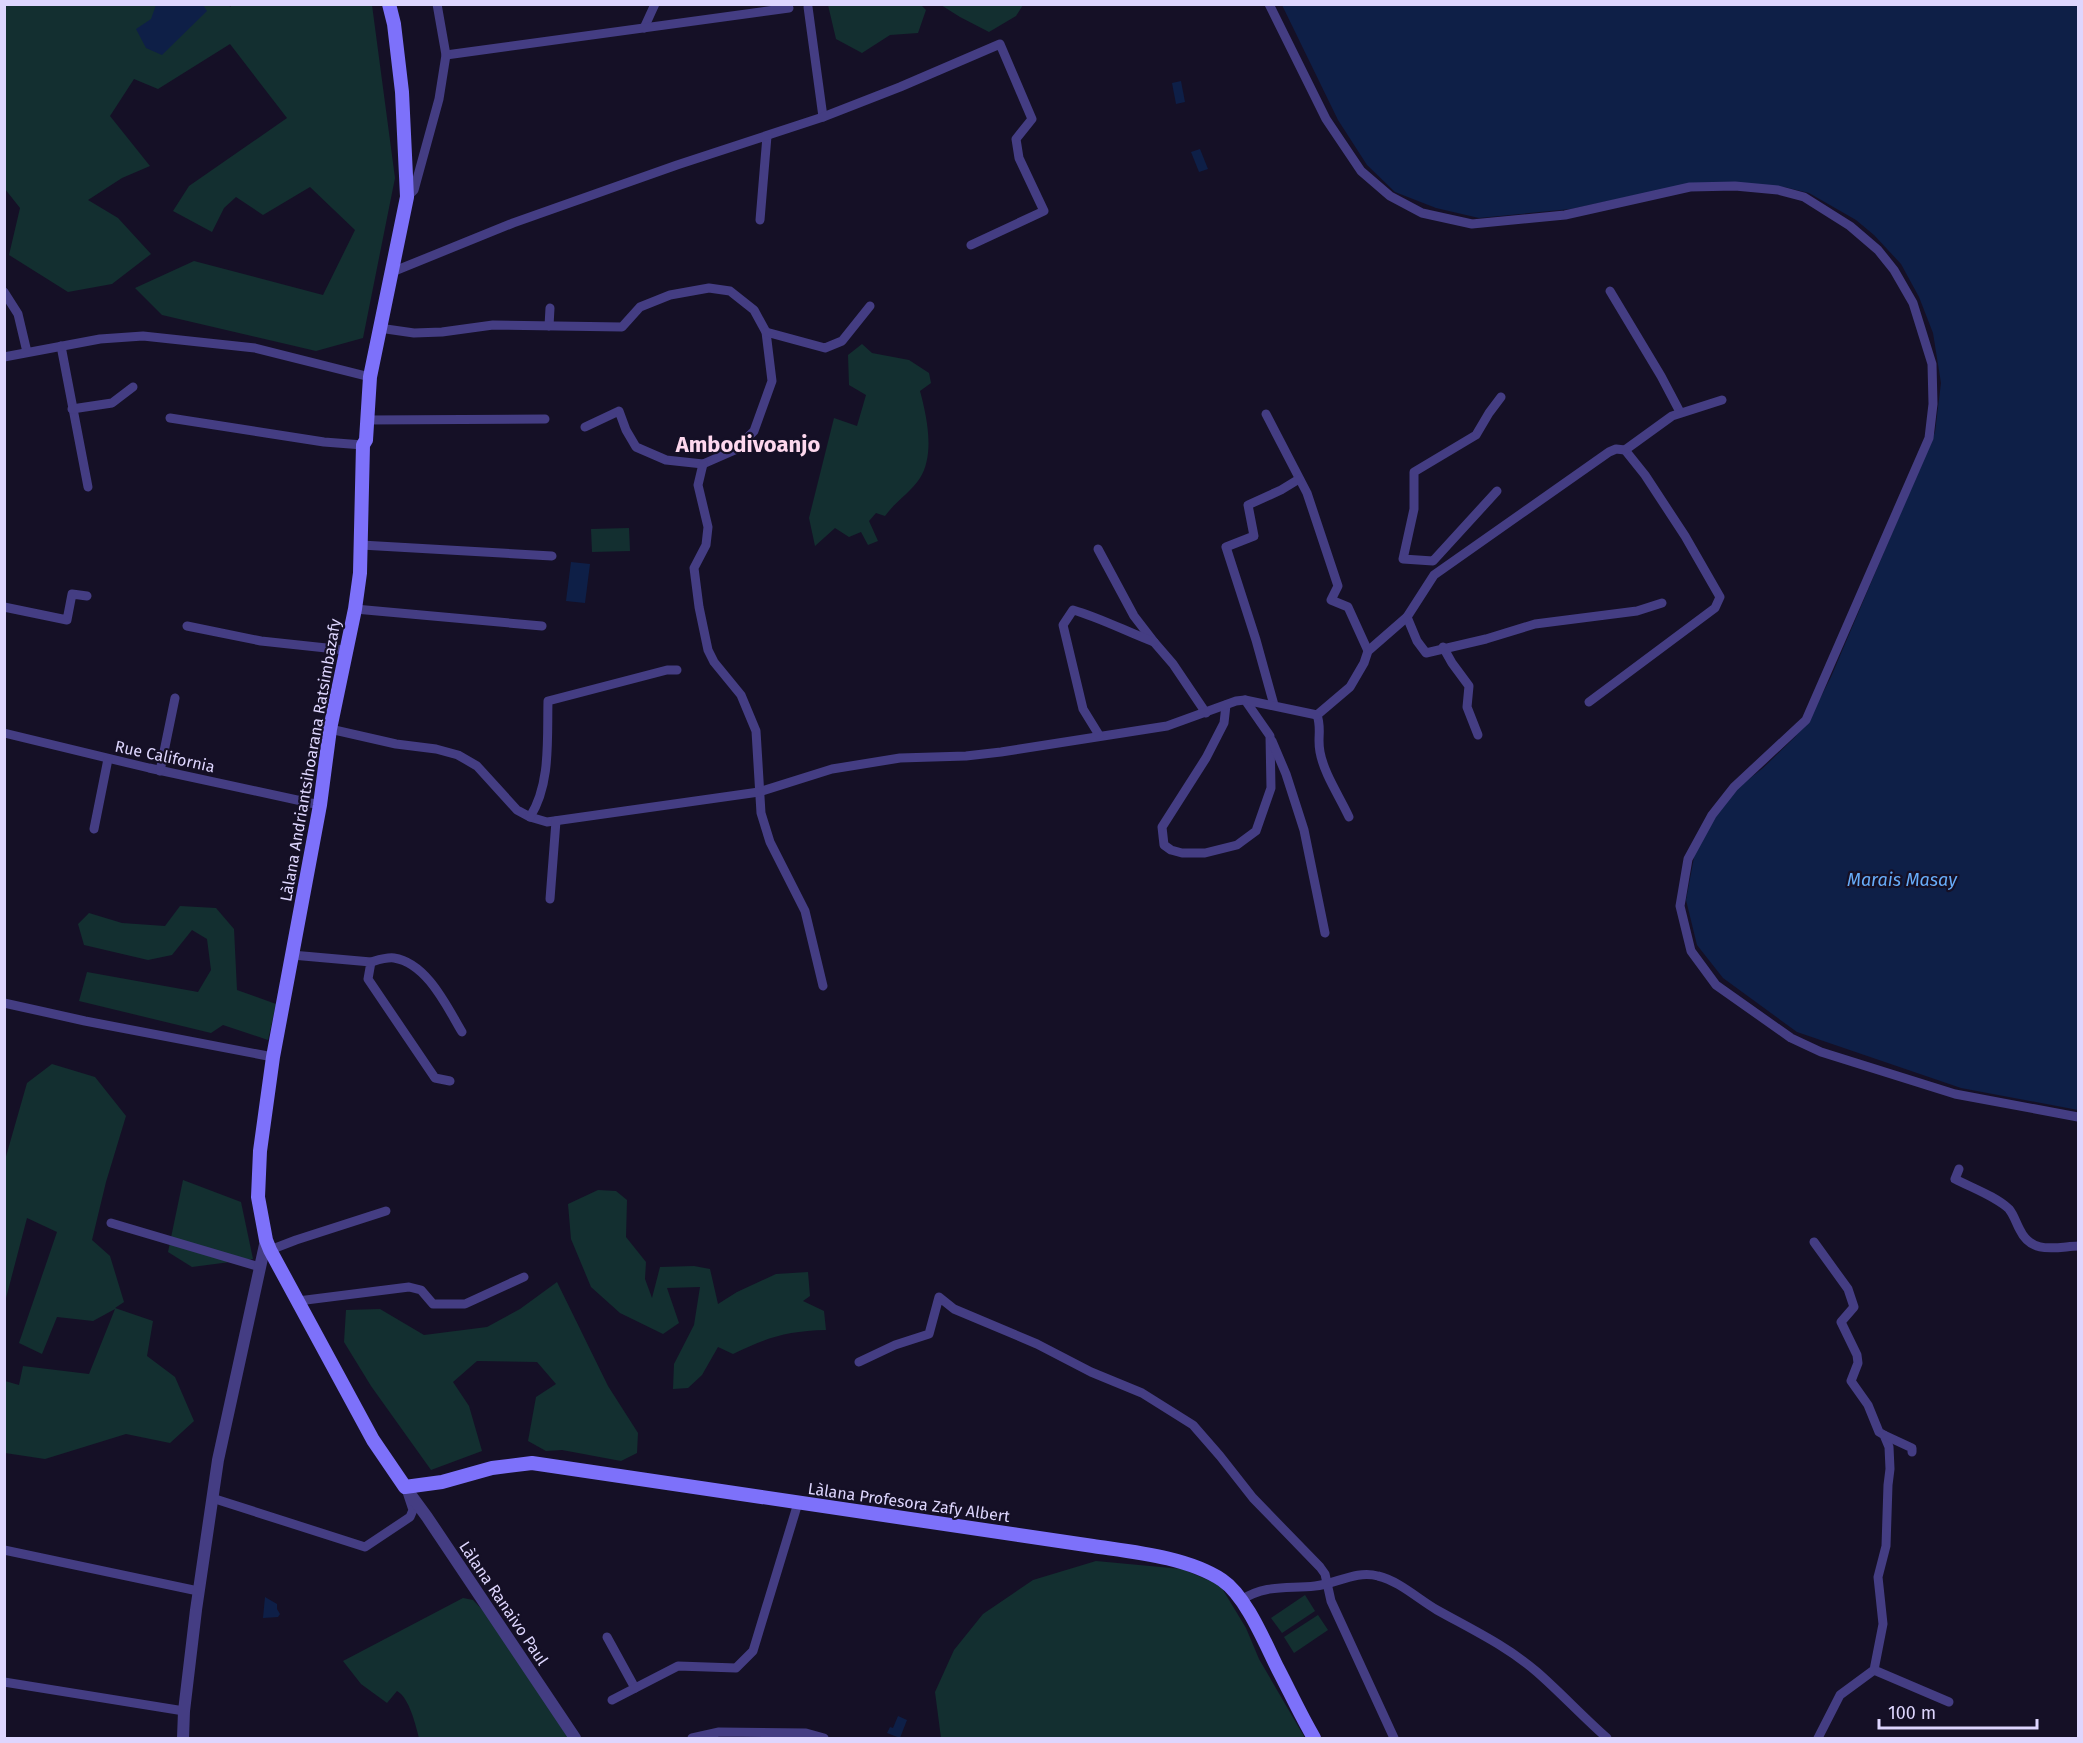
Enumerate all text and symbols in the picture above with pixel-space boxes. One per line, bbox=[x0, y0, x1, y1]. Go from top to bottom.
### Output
district label: Ambodivoanjo bbox=[675, 431, 820, 458]
street label: Làlana Andriantsihoarana Ratsimbazafy bbox=[276, 617, 345, 903]
street label: Rue California bbox=[113, 737, 217, 776]
water label: Marais Masay bbox=[1847, 869, 1958, 891]
street label: Làlana Profesora Zafy Albert bbox=[807, 1479, 1011, 1526]
street label: Làlana Ranaivo Paul bbox=[455, 1538, 552, 1669]
scale bar bbox=[1879, 1692, 2036, 1730]
text: 100 m bbox=[1888, 1702, 1936, 1724]

